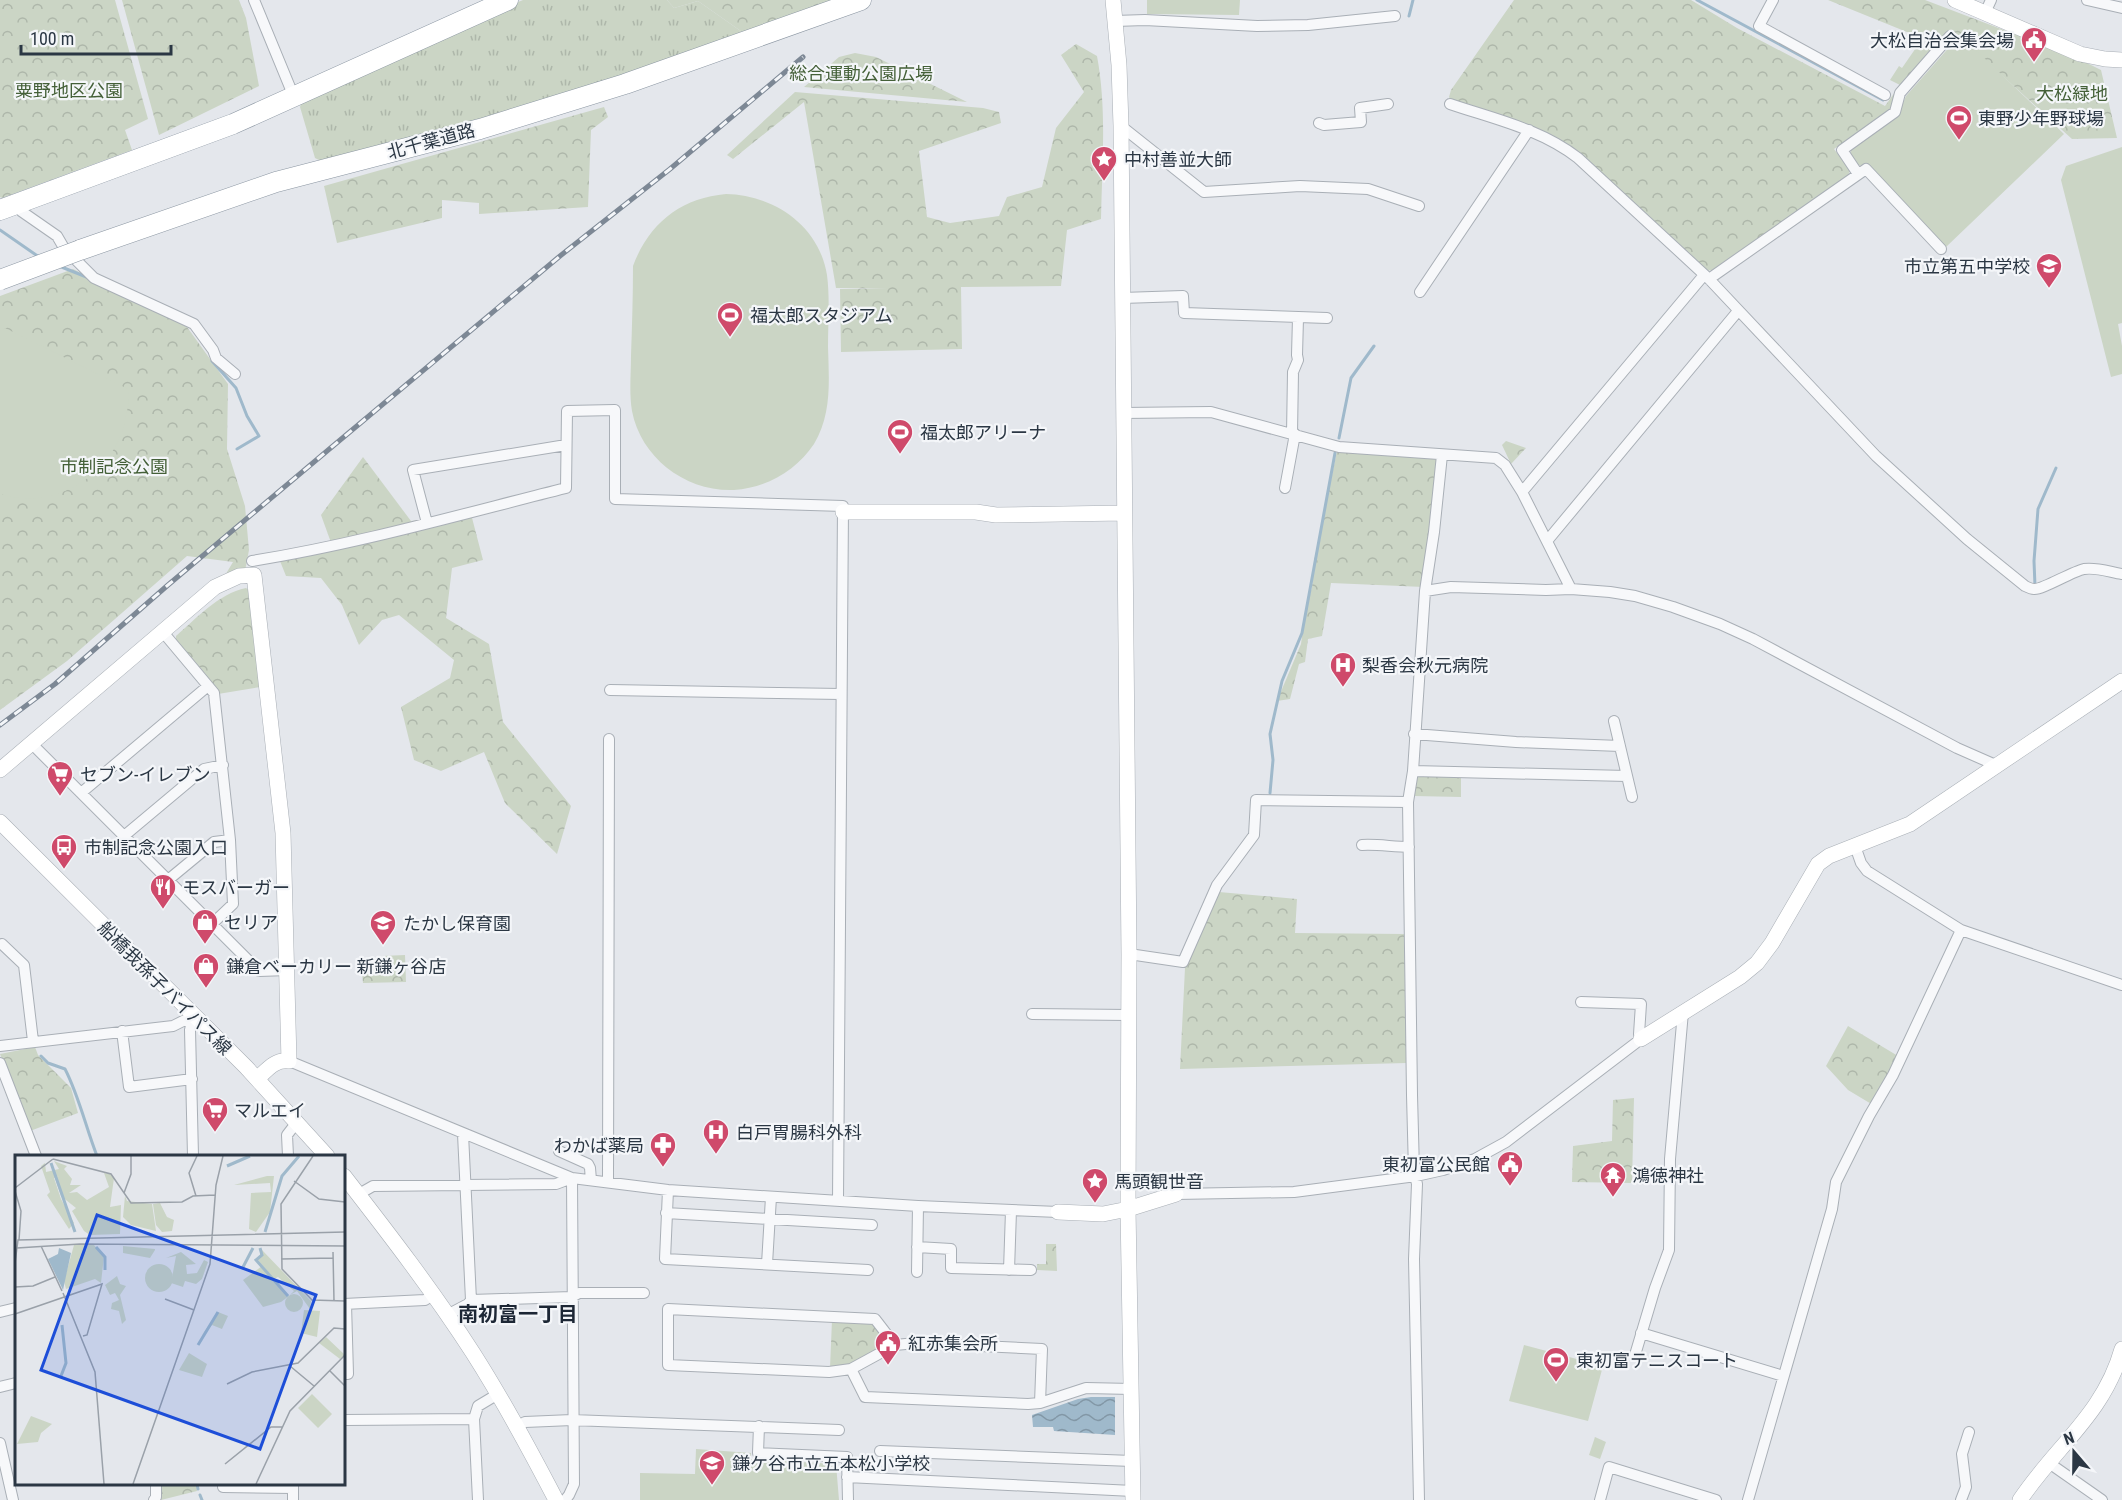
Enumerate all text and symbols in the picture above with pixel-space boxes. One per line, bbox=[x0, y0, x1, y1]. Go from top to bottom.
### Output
scale bar bbox=[21, 18, 171, 56]
public building icon: 大松自治会集会場 bbox=[2019, 25, 2049, 63]
text: 100 m bbox=[30, 28, 74, 49]
place label: 大松自治会集会場 bbox=[1870, 30, 2014, 51]
park label: 総合運動公園広場 bbox=[789, 63, 933, 84]
park label: 粟野地区公園 bbox=[15, 80, 123, 101]
park label: 大松緑地 bbox=[2036, 83, 2108, 104]
sports icon: 東野少年野球場 bbox=[1944, 103, 1974, 141]
place label: 東野少年野球場 bbox=[1978, 108, 2104, 129]
street label: 北千葉道路 bbox=[385, 119, 477, 163]
place icon: 中村善並大師 bbox=[1089, 144, 1119, 182]
place label: 中村善並大師 bbox=[1124, 149, 1232, 170]
school or university icon: 市立第五中学校 bbox=[2034, 251, 2064, 289]
place label: 市立第五中学校 bbox=[1904, 256, 2030, 277]
sports icon: 福太郎スタジアム bbox=[715, 300, 745, 338]
place label: 福太郎スタジアム bbox=[750, 305, 893, 326]
sports icon: 福太郎アリーナ bbox=[885, 417, 915, 455]
place label: 福太郎アリーナ bbox=[920, 422, 1046, 443]
park label: 市制記念公園 bbox=[60, 456, 168, 477]
hospital icon: 梨香会秋元病院 bbox=[1328, 650, 1358, 688]
place label: 梨香会秋元病院 bbox=[1362, 655, 1488, 676]
supermarket icon: セブン-イレブン bbox=[45, 759, 75, 797]
place label: セブン-イレブン bbox=[80, 764, 210, 785]
bus stop icon: 市制記念公園入口 bbox=[49, 832, 79, 870]
place label: 市制記念公園入口 bbox=[84, 837, 228, 858]
restaurant icon: モスバーガー bbox=[148, 872, 178, 910]
place label: モスバーガー bbox=[182, 877, 290, 898]
shop icon: セリア bbox=[190, 907, 220, 945]
school or university icon: たかし保育園 bbox=[368, 908, 398, 946]
place label: セリア bbox=[224, 912, 278, 933]
place label: たかし保育園 bbox=[403, 913, 511, 934]
street label: 船橋我孫子バイパス線 bbox=[94, 917, 236, 1059]
shop icon: 鎌倉ベーカリー 新鎌ヶ谷店 bbox=[191, 951, 221, 989]
place label: 鎌倉ベーカリー 新鎌ヶ谷店 bbox=[226, 956, 446, 977]
supermarket icon: マルエイ bbox=[200, 1095, 230, 1133]
place label: マルエイ bbox=[234, 1100, 306, 1121]
hospital icon: 白戸胃腸科外科 bbox=[701, 1117, 731, 1155]
place label: 白戸胃腸科外科 bbox=[736, 1122, 862, 1143]
pharmacy icon: わかば薬局 bbox=[648, 1130, 678, 1168]
place label: わかば薬局 bbox=[554, 1135, 644, 1156]
public building icon: 東初富公民館 bbox=[1495, 1149, 1525, 1187]
place label: 東初富公民館 bbox=[1382, 1154, 1490, 1175]
inset map bbox=[15, 1155, 345, 1485]
temple icon: 鴻徳神社 bbox=[1598, 1160, 1628, 1198]
place label: 鴻徳神社 bbox=[1632, 1165, 1704, 1186]
place icon: 馬頭観世音 bbox=[1080, 1166, 1110, 1204]
place label: 馬頭観世音 bbox=[1114, 1171, 1204, 1192]
district label: 南初富一丁目 bbox=[458, 1302, 578, 1326]
public building icon: 紅赤集会所 bbox=[873, 1328, 903, 1366]
place label: 紅赤集会所 bbox=[908, 1333, 998, 1354]
sports icon: 東初富テニスコート bbox=[1541, 1345, 1571, 1383]
place label: 東初富テニスコート bbox=[1576, 1350, 1738, 1371]
north arrow bbox=[2044, 1422, 2104, 1482]
text: N bbox=[2061, 1428, 2077, 1449]
school or university icon: 鎌ケ谷市立五本松小学校 bbox=[697, 1448, 727, 1486]
place label: 鎌ケ谷市立五本松小学校 bbox=[732, 1453, 930, 1474]

